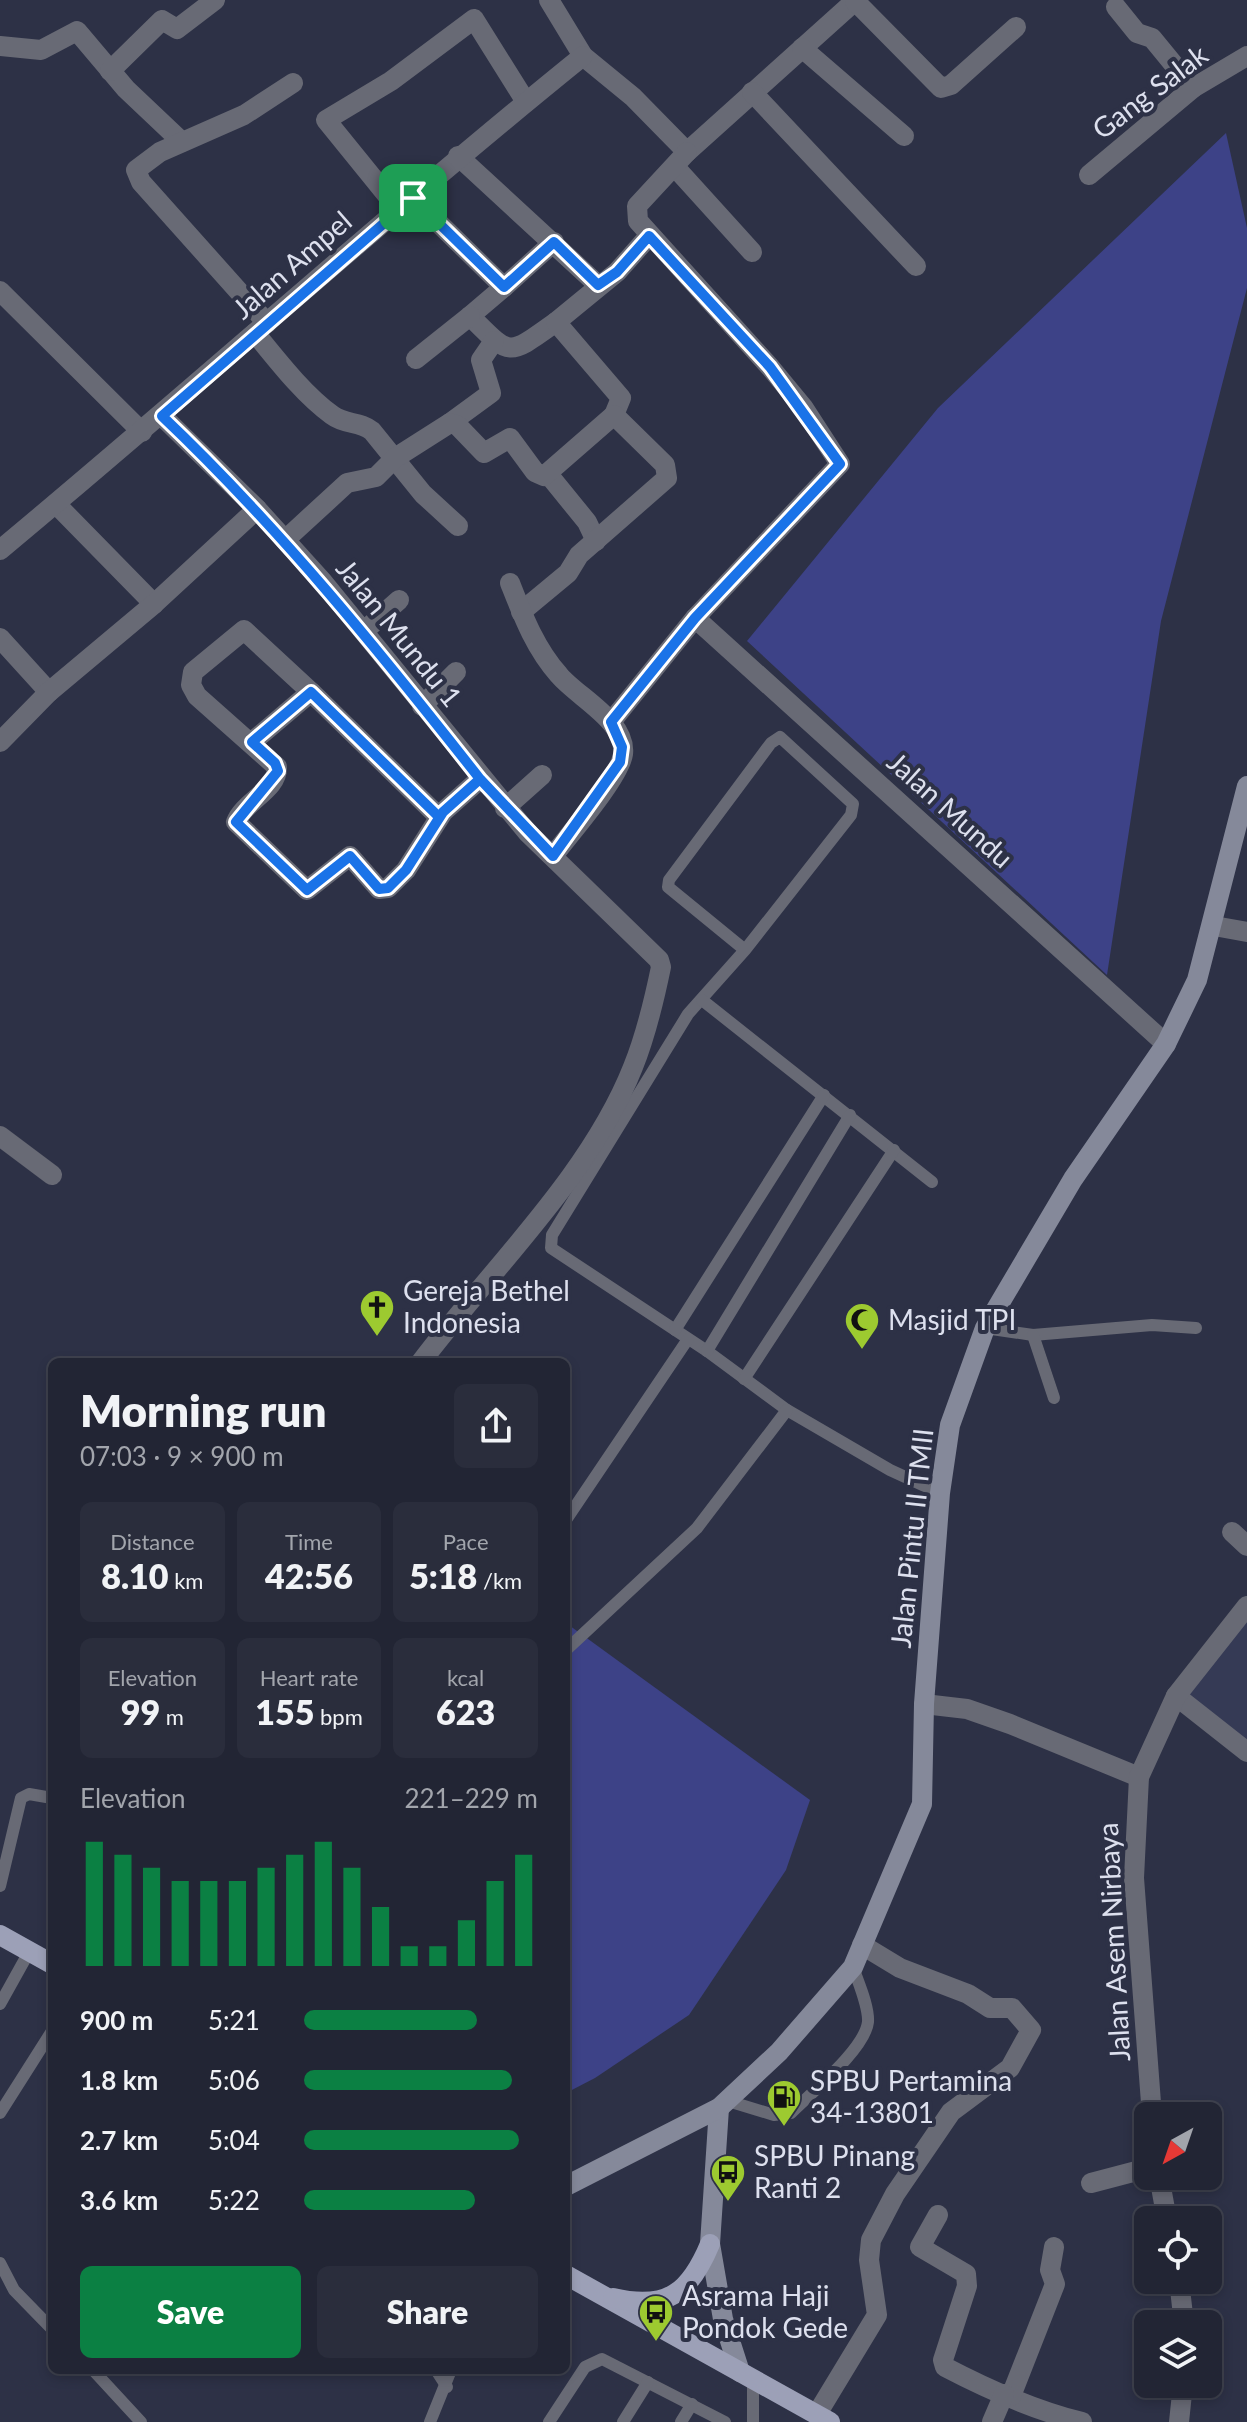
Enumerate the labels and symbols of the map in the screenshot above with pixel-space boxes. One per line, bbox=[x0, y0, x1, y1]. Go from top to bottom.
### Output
street label: Gang Salak bbox=[1085, 36, 1214, 145]
pin bbox=[379, 164, 447, 232]
street label: Jalan Ampel bbox=[225, 203, 358, 325]
street label: Jalan Mundu 1 bbox=[330, 552, 470, 713]
street label: Jalan Mundu bbox=[881, 744, 1020, 874]
place label: Gereja Bethel Indonesia bbox=[403, 1273, 570, 1339]
church icon: Gereja Bethel Indonesia bbox=[358, 1288, 396, 1338]
mosque icon: Masjid TPI bbox=[843, 1301, 881, 1351]
place label: Masjid TPI bbox=[888, 1302, 1016, 1336]
street label: Jalan Pintu II TMII bbox=[883, 1427, 939, 1649]
street label: Jalan Asem Nirbaya bbox=[1090, 1822, 1136, 2062]
place label: SPBU Pertamina 34-13801 bbox=[810, 2063, 1012, 2129]
fuel station icon: SPBU Pertamina 34-13801 bbox=[765, 2078, 803, 2128]
north arrow bbox=[1134, 2102, 1222, 2190]
place label: SPBU Pinang Ranti 2 bbox=[754, 2138, 915, 2204]
bus stop icon: SPBU Pinang Ranti 2 bbox=[709, 2153, 747, 2203]
place label: Asrama Haji Pondok Gede bbox=[682, 2278, 848, 2344]
bus stop icon: Asrama Haji Pondok Gede bbox=[637, 2293, 675, 2343]

